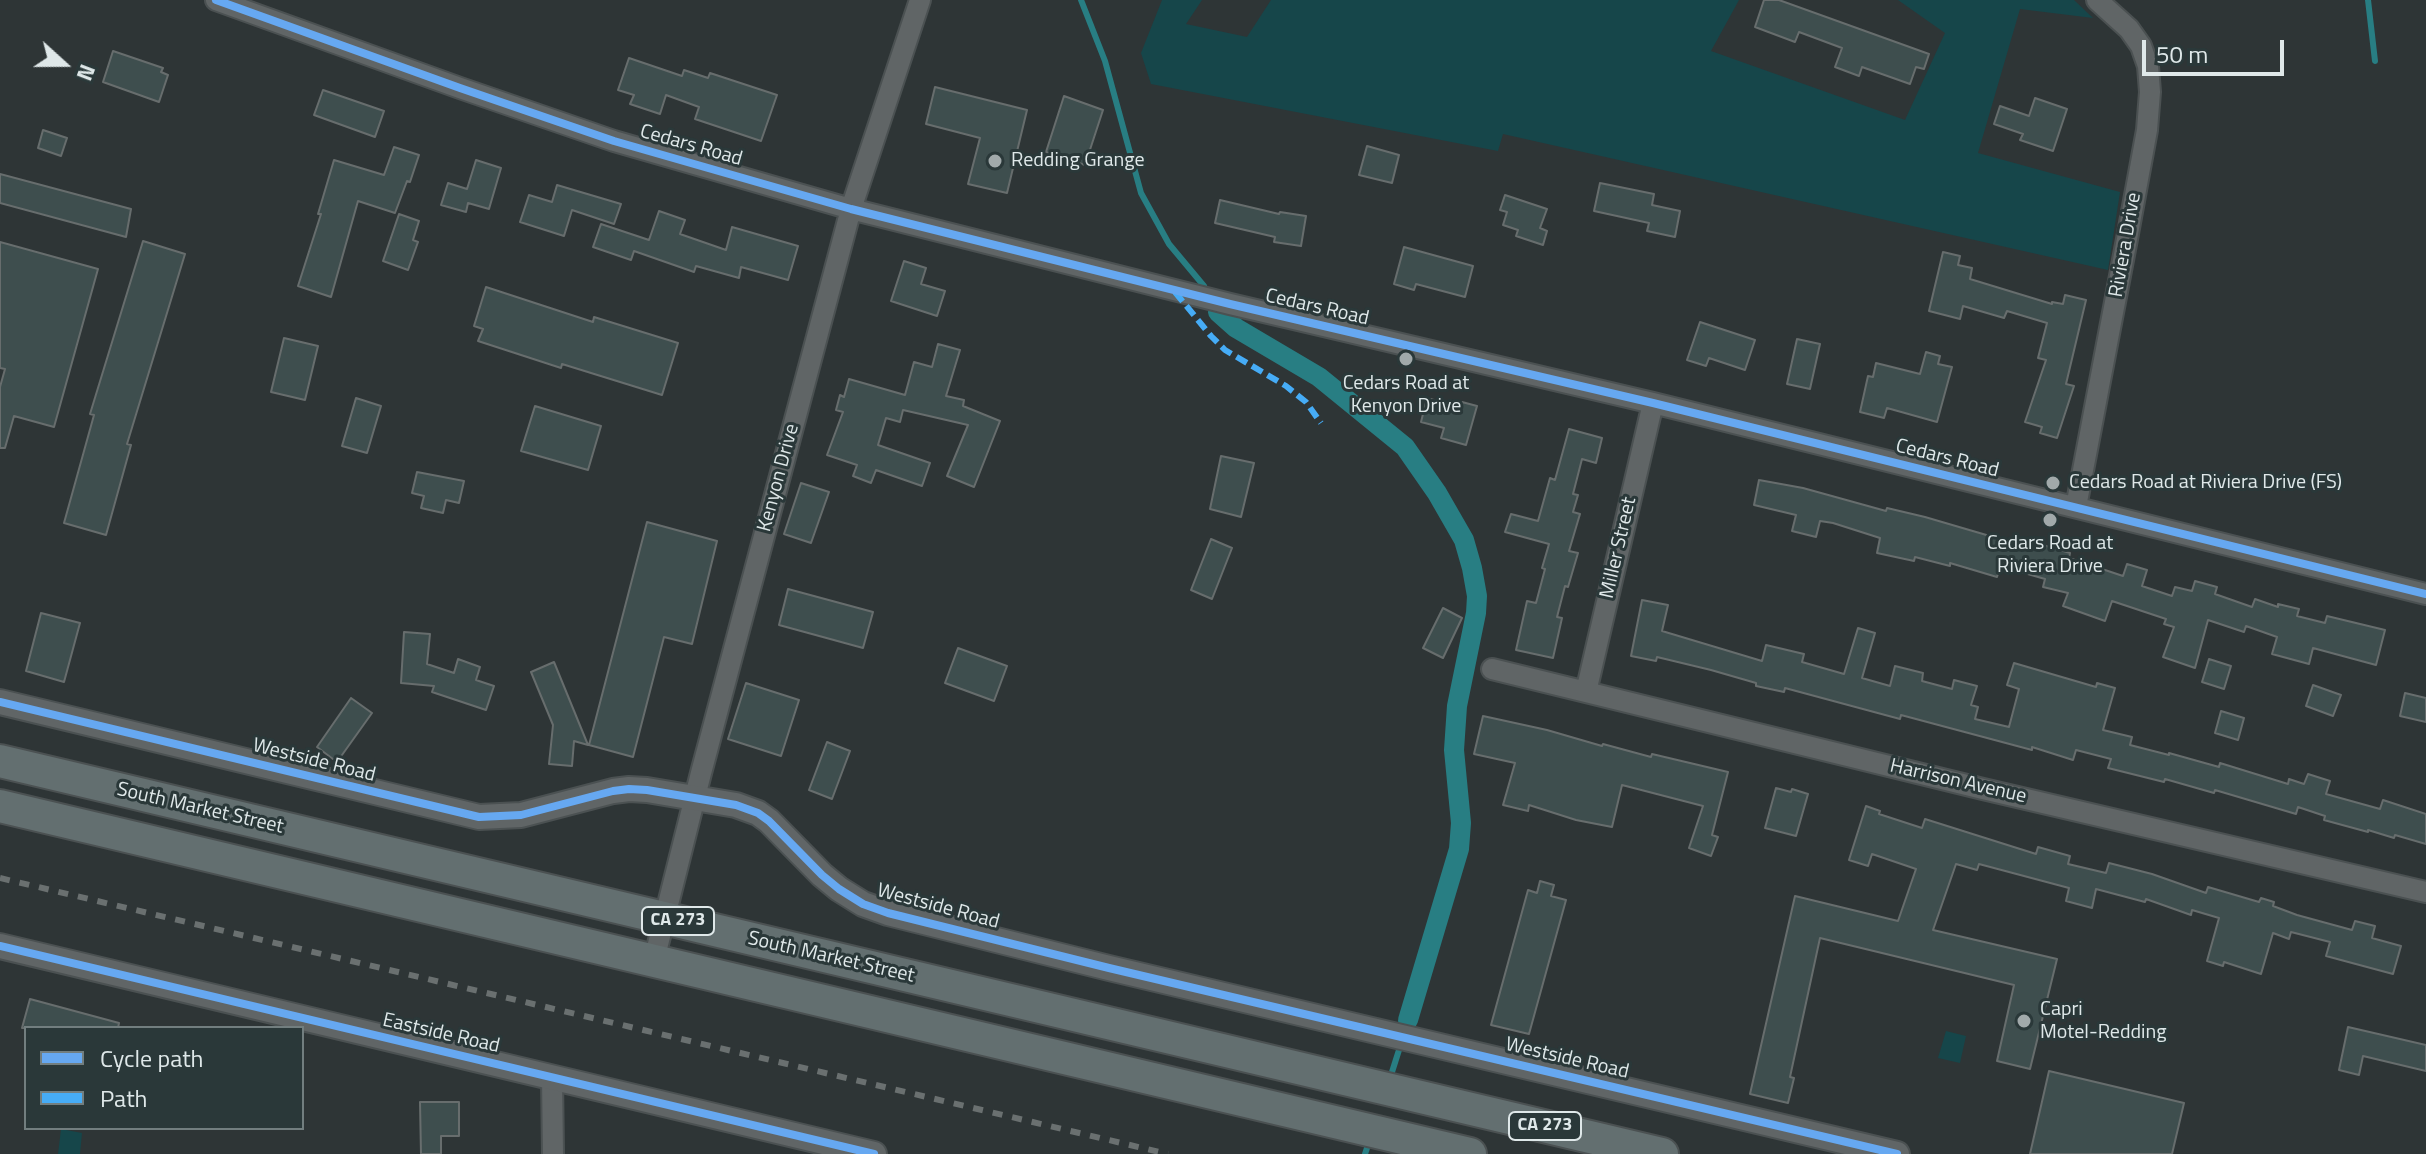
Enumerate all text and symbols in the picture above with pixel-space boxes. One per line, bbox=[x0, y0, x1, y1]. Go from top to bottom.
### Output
north arrow bbox=[24, 24, 104, 104]
scale bar bbox=[2146, 24, 2288, 74]
text: 50 m bbox=[2156, 36, 2208, 72]
text: N bbox=[68, 59, 105, 86]
street label: Cedars Road bbox=[637, 120, 745, 172]
place label: Redding Grange bbox=[1011, 149, 1145, 173]
marker: Redding Grange bbox=[986, 152, 1004, 170]
street label: Riviera Drive bbox=[2105, 191, 2147, 299]
street label: Cedars Road bbox=[1263, 284, 1371, 332]
marker: Cedars Road at Kenyon Drive bbox=[1397, 350, 1415, 368]
place label: Cedars Road at Kenyon Drive bbox=[1343, 372, 1469, 419]
street label: Kenyon Drive bbox=[753, 421, 805, 535]
street label: Cedars Road bbox=[1893, 435, 2001, 483]
place label: Cedars Road at Riviera Drive (FS) bbox=[2069, 471, 2342, 495]
marker: Cedars Road at Riviera Drive (FS) bbox=[2044, 474, 2062, 492]
street label: Miller Street bbox=[1596, 495, 1642, 601]
marker: Cedars Road at Riviera Drive bbox=[2041, 511, 2059, 529]
place label: Cedars Road at Riviera Drive bbox=[1987, 532, 2113, 579]
street label: Westside Road bbox=[250, 734, 378, 788]
street label: Harrison Avenue bbox=[1887, 755, 2029, 809]
street label: South Market Street bbox=[114, 778, 286, 840]
street label: Westside Road bbox=[874, 879, 1002, 935]
road number: CA 273 bbox=[642, 907, 714, 935]
street label: South Market Street bbox=[745, 927, 917, 989]
place label: Capri Motel-Redding bbox=[2040, 998, 2166, 1045]
street label: Eastside Road bbox=[380, 1009, 502, 1059]
marker: Capri Motel-Redding bbox=[2015, 1012, 2033, 1030]
legend bbox=[24, 1026, 304, 1130]
street label: Westside Road bbox=[1503, 1033, 1631, 1085]
text: Cycle path bbox=[100, 1040, 203, 1076]
text: Path bbox=[100, 1080, 147, 1116]
road number: CA 273 bbox=[1509, 1112, 1581, 1140]

